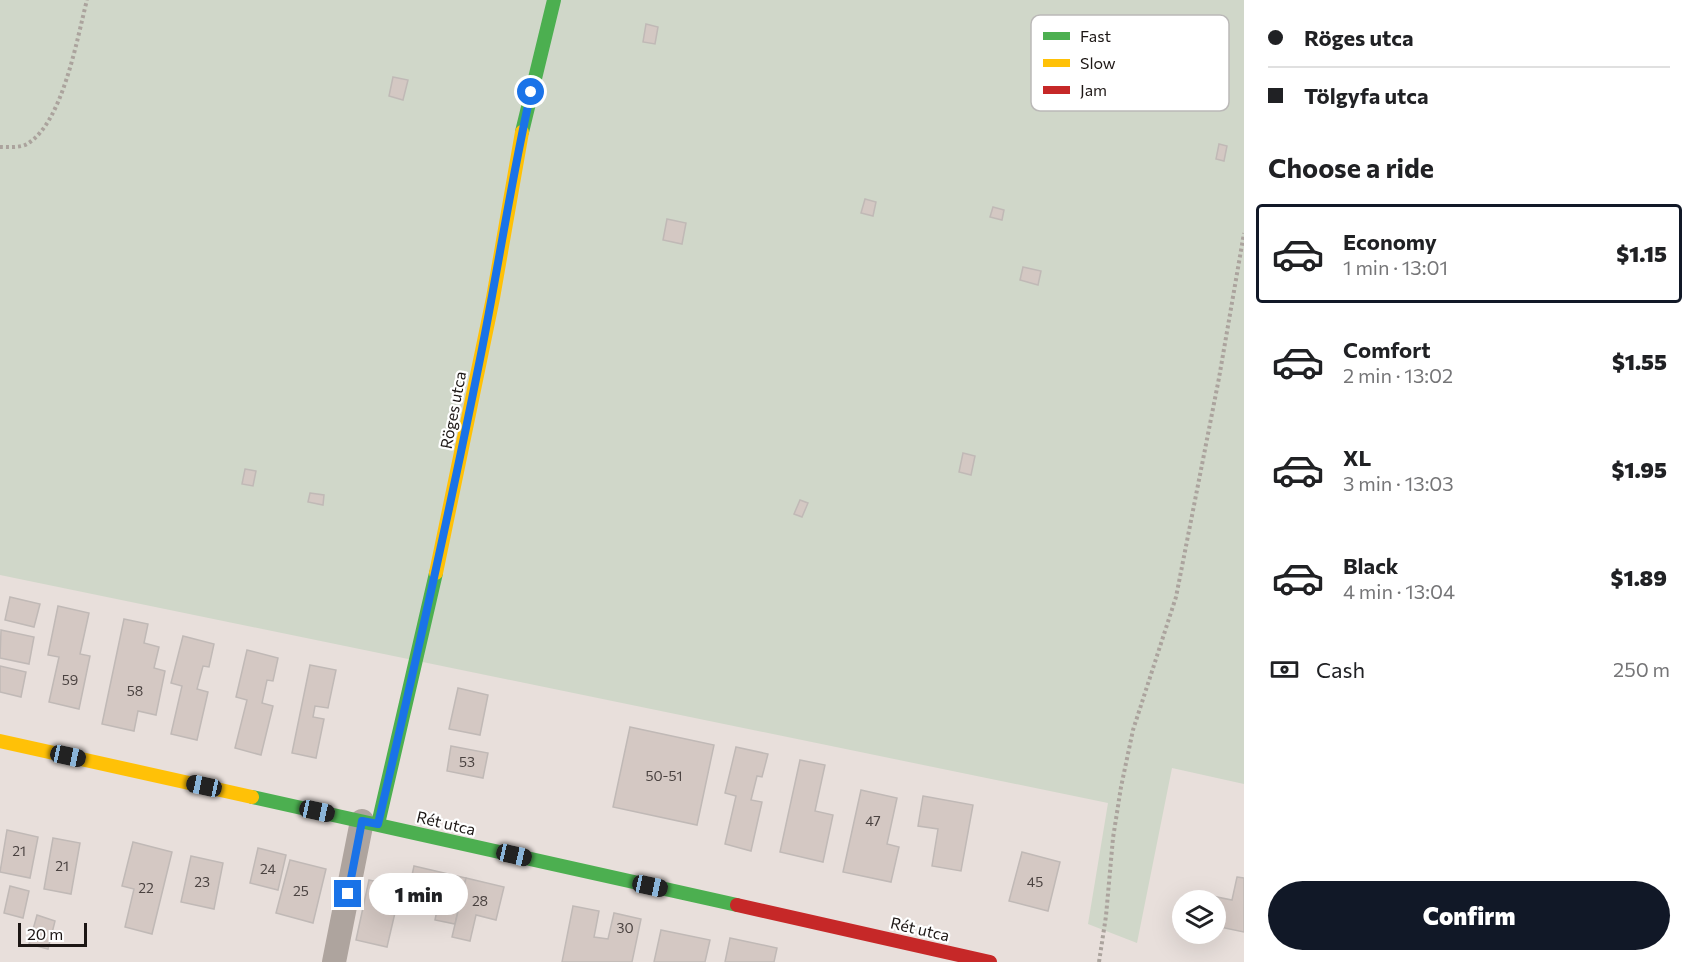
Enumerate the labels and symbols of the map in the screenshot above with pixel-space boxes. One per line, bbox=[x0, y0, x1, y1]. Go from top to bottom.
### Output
legend bbox=[1031, 15, 1229, 111]
text: Fast bbox=[1080, 26, 1111, 45]
text: Slow bbox=[1080, 53, 1116, 72]
route start bbox=[517, 78, 544, 105]
text: Jam bbox=[1080, 80, 1107, 99]
street label: Röges utca bbox=[436, 369, 469, 450]
house number: 59 bbox=[62, 671, 78, 688]
house number: 58 bbox=[127, 682, 143, 699]
car bbox=[49, 743, 87, 769]
house number: 53 bbox=[459, 753, 475, 770]
house number: 50-51 bbox=[645, 767, 683, 784]
car bbox=[185, 773, 223, 799]
car bbox=[298, 798, 336, 824]
street label: Rét utca bbox=[415, 807, 477, 838]
house number: 47 bbox=[865, 812, 881, 829]
house number: 21 bbox=[12, 842, 26, 859]
car bbox=[494, 842, 534, 868]
house number: 21 bbox=[55, 857, 69, 874]
house number: 24 bbox=[260, 860, 277, 877]
house number: 23 bbox=[194, 873, 210, 890]
callout: 1 min bbox=[369, 873, 468, 915]
car bbox=[631, 873, 669, 899]
house number: 45 bbox=[1027, 873, 1043, 890]
house number: 22 bbox=[138, 879, 154, 896]
route end bbox=[334, 880, 361, 907]
house number: 25 bbox=[293, 882, 309, 899]
house number: 28 bbox=[472, 892, 488, 909]
street label: Rét utca bbox=[889, 913, 951, 944]
house number: 30 bbox=[616, 919, 634, 936]
scale bar bbox=[18, 920, 87, 948]

